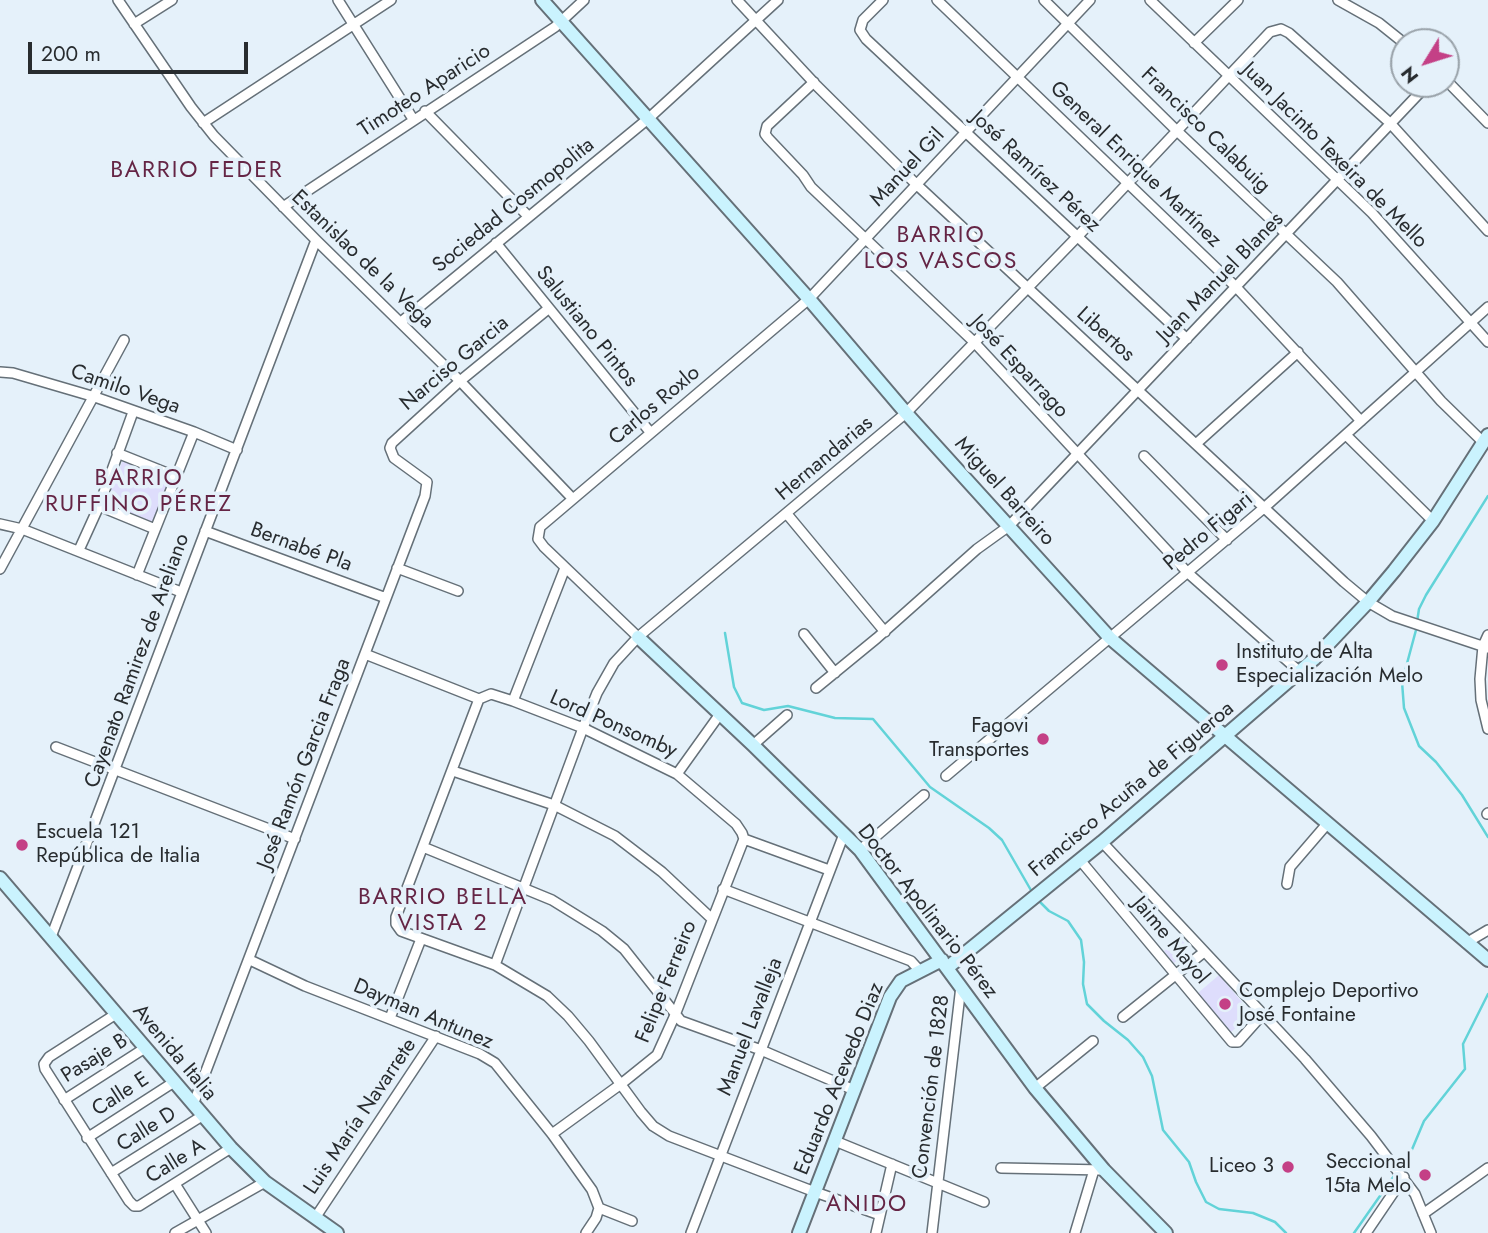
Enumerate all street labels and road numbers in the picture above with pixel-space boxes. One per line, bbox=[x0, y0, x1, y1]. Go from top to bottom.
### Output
street label: Timoteo Aparicio bbox=[354, 39, 496, 143]
street label: Juan Jacinto Texeira de Mello bbox=[1236, 58, 1432, 254]
street label: Francisco Calabuig bbox=[1135, 63, 1275, 199]
street label: General Enrique Martínez bbox=[1044, 76, 1226, 254]
street label: José Ramírez Pérez bbox=[965, 106, 1105, 238]
street label: Manuel Gil bbox=[865, 124, 951, 212]
street label: Sociedad Cosmopolita bbox=[428, 133, 600, 279]
street label: Estanislao de la Vega bbox=[286, 186, 438, 334]
street label: Juan Manuel Blanes bbox=[1152, 208, 1290, 348]
street label: Salustiano Pintos bbox=[530, 261, 642, 393]
street label: Libertos bbox=[1071, 302, 1139, 368]
street label: José Esparrago bbox=[965, 310, 1073, 424]
street label: Narciso Garcia bbox=[396, 311, 514, 417]
street label: Camilo Vega bbox=[67, 360, 183, 420]
street label: Carlos Roxlo bbox=[604, 361, 706, 451]
street label: Hernandarias bbox=[772, 411, 878, 507]
street label: Miguel Barreiro bbox=[948, 432, 1060, 552]
street label: Pedro Figari bbox=[1159, 487, 1259, 577]
street label: Bernabé Pla bbox=[247, 518, 355, 578]
street label: Cayenato Ramirez de Areliano bbox=[80, 530, 196, 792]
street label: José Ramón Garcia Fraga bbox=[253, 655, 357, 873]
street label: Lord Ponsomby bbox=[545, 686, 681, 764]
street label: Francisco Acuña de Figueroa bbox=[1024, 697, 1240, 883]
street label: Doctor Apolinario Pérez bbox=[851, 820, 1003, 1004]
street label: Jaime Mayol bbox=[1126, 892, 1214, 990]
street label: Felipe Ferreiro bbox=[631, 917, 703, 1047]
street label: Manuel Lavalleja bbox=[713, 954, 789, 1100]
street label: Dayman Antunez bbox=[349, 974, 497, 1056]
street label: Eduardo Acevedo Diaz bbox=[790, 979, 890, 1179]
street label: Convención de 1828 bbox=[908, 994, 956, 1180]
street label: Avenida Italia bbox=[126, 1000, 222, 1106]
street label: Pasaje B bbox=[57, 1029, 133, 1089]
street label: Luis María Navarrete bbox=[299, 1034, 423, 1200]
street label: Calle E bbox=[88, 1067, 154, 1123]
street label: Calle D bbox=[113, 1102, 181, 1158]
street label: Calle A bbox=[142, 1134, 210, 1190]

